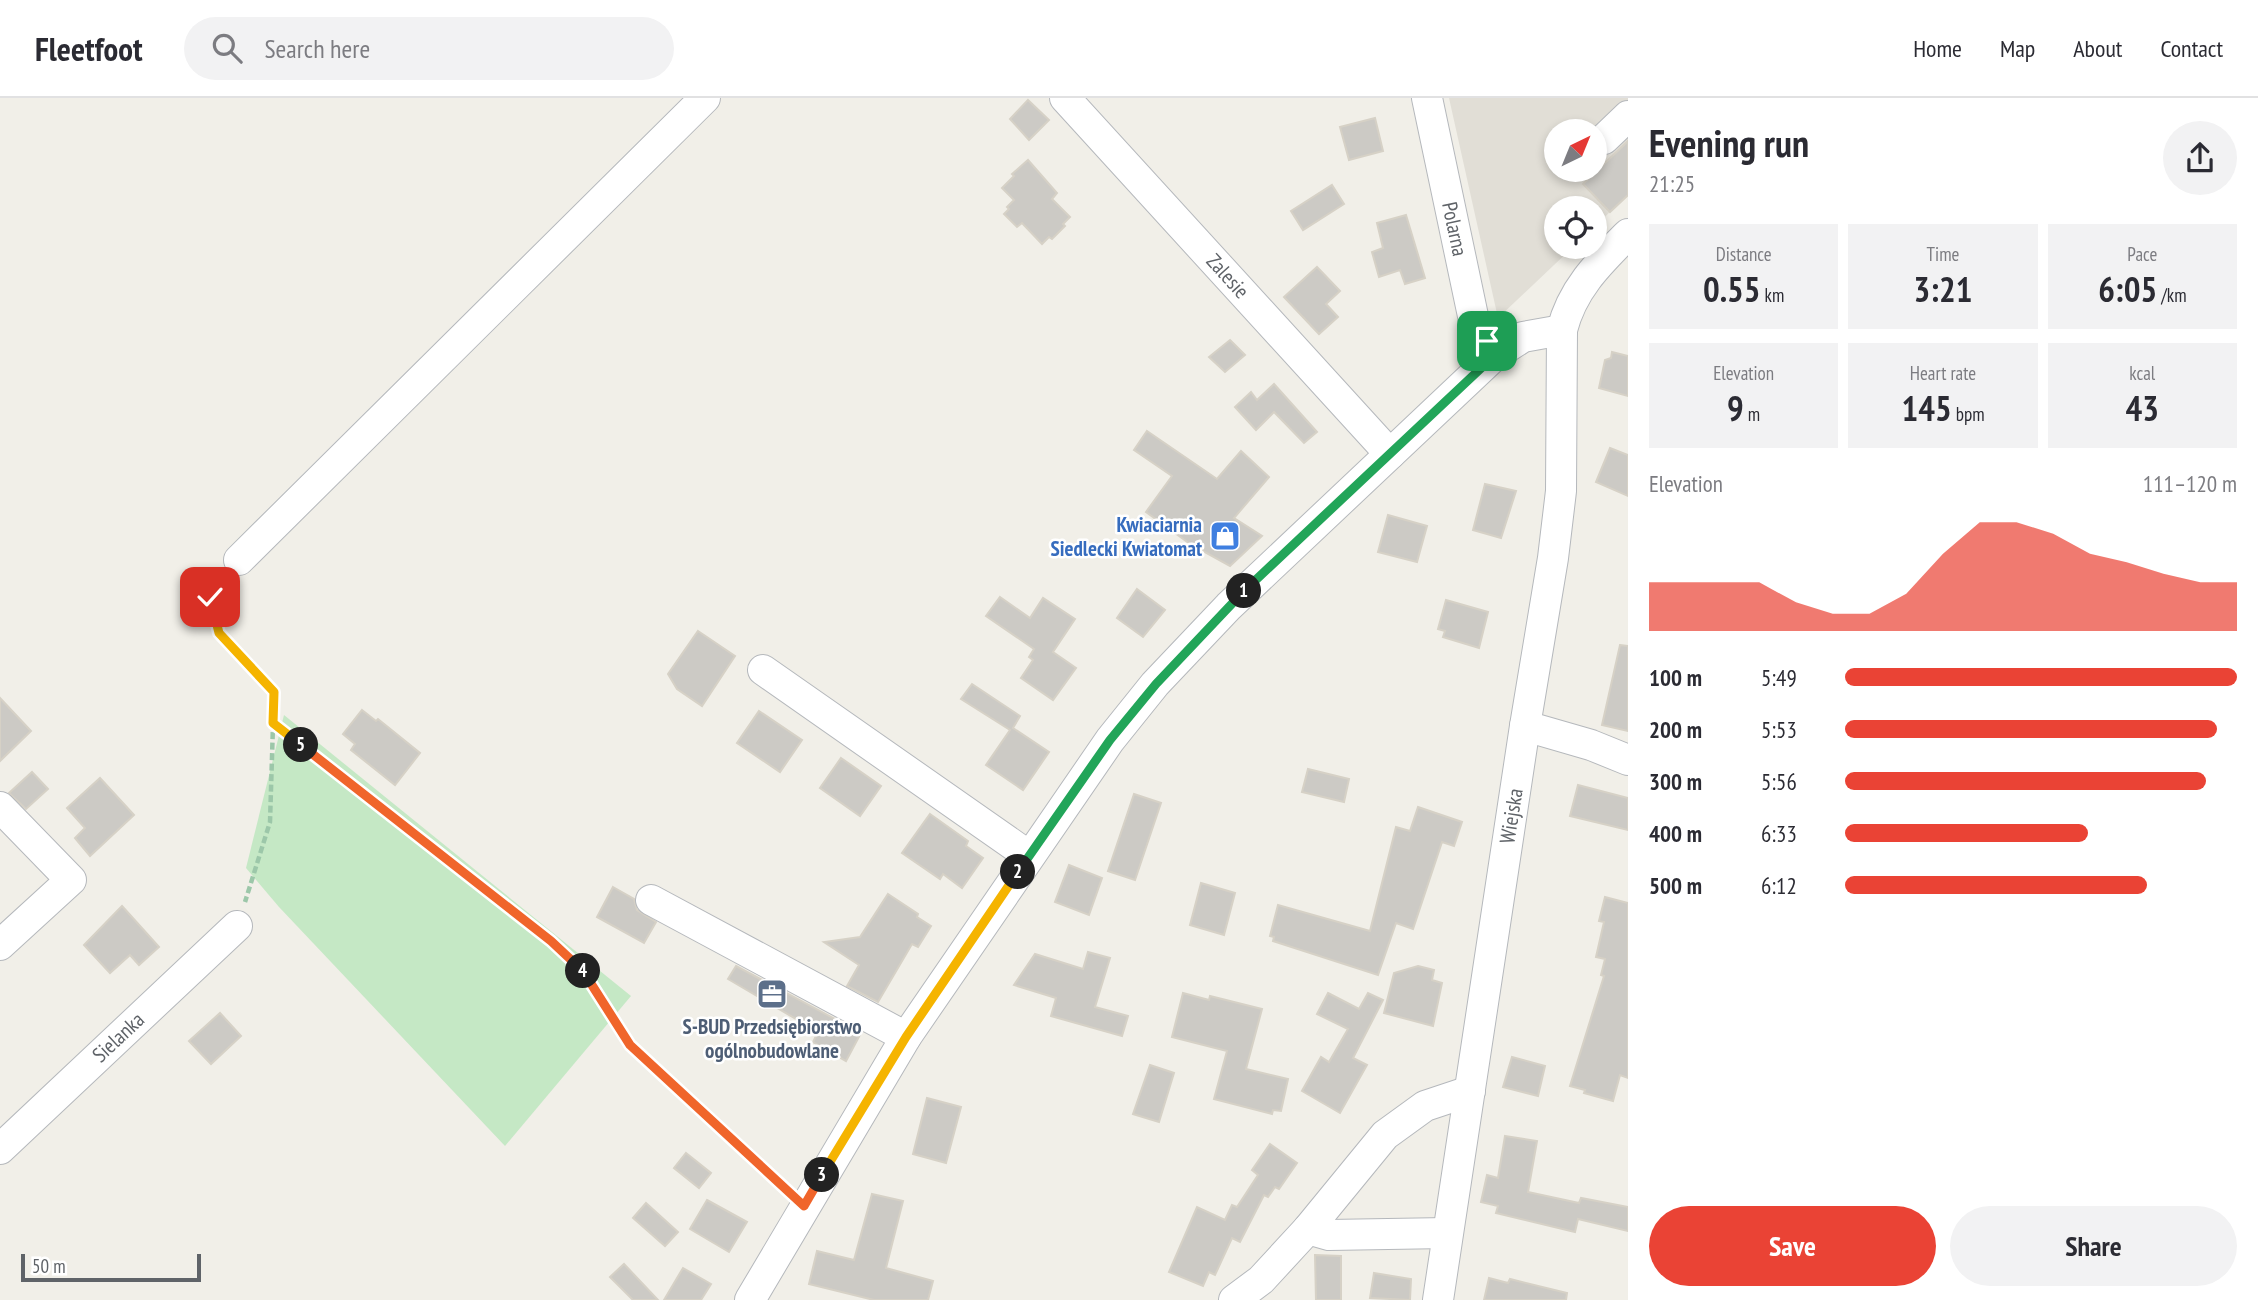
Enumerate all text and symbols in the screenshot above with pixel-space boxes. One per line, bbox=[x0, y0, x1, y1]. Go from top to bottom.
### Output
search box bbox=[184, 17, 674, 80]
text: Fleetfoot bbox=[35, 27, 142, 70]
icon: search bbox=[208, 29, 246, 67]
text: Search here bbox=[264, 32, 370, 65]
text: Home bbox=[1913, 33, 1962, 64]
text: Map bbox=[2000, 33, 2035, 64]
text: About bbox=[2073, 33, 2122, 64]
text: Contact bbox=[2160, 33, 2223, 64]
text: Evening run bbox=[1649, 118, 1809, 167]
north arrow bbox=[1544, 119, 1606, 182]
map controls bbox=[1544, 119, 1607, 259]
button: share bbox=[2163, 121, 2237, 195]
text: 21:25 bbox=[1649, 169, 1695, 198]
button: locate bbox=[1544, 196, 1607, 259]
street label: Polarna bbox=[1436, 199, 1474, 259]
text: Distance bbox=[1716, 242, 1772, 266]
text: Time bbox=[1927, 242, 1959, 266]
text: Pace bbox=[2127, 242, 2157, 266]
street label: Zalesie bbox=[1201, 248, 1255, 304]
text: 0.55 bbox=[1703, 266, 1761, 312]
text: 3:21 bbox=[1914, 266, 1972, 312]
text: 6:05 bbox=[2098, 266, 2157, 312]
text: km bbox=[1761, 283, 1784, 307]
text: /km bbox=[2157, 283, 2187, 307]
pin bbox=[1457, 311, 1517, 371]
icon: arrive bbox=[1468, 322, 1506, 360]
text: Elevation bbox=[1713, 361, 1774, 385]
text: Heart rate bbox=[1910, 361, 1976, 385]
text: kcal bbox=[2129, 361, 2155, 385]
text: 9 bbox=[1727, 385, 1744, 431]
text: 145 bbox=[1901, 385, 1952, 431]
text: 43 bbox=[2126, 385, 2159, 431]
text: m bbox=[1744, 402, 1760, 426]
text: bpm bbox=[1952, 402, 1985, 426]
text: Elevation bbox=[1649, 469, 1723, 498]
text: 111–120 m bbox=[2143, 469, 2237, 498]
place label: Kwiaciarnia Siedlecki Kwiatomat bbox=[1051, 511, 1202, 562]
shop icon: Kwiaciarnia Siedlecki Kwiatomat bbox=[1208, 519, 1242, 553]
pin bbox=[180, 567, 240, 627]
pin: 1 bbox=[1226, 574, 1262, 608]
icon: check bbox=[191, 578, 229, 616]
text: 1 bbox=[1239, 578, 1248, 602]
text: 100 m bbox=[1649, 663, 1702, 692]
text: 5:49 bbox=[1761, 663, 1797, 692]
text: 200 m bbox=[1649, 715, 1702, 744]
text: 5:53 bbox=[1761, 715, 1797, 744]
pin: 5 bbox=[284, 728, 318, 762]
text: 5 bbox=[296, 732, 305, 756]
text: 300 m bbox=[1649, 767, 1702, 796]
text: 5:56 bbox=[1761, 767, 1797, 796]
street label: Wiejska bbox=[1493, 786, 1529, 846]
text: 400 m bbox=[1649, 819, 1702, 848]
text: 6:33 bbox=[1761, 819, 1797, 848]
pin: 2 bbox=[1000, 854, 1036, 890]
text: 2 bbox=[1013, 859, 1022, 883]
text: 500 m bbox=[1649, 871, 1702, 900]
text: 6:12 bbox=[1761, 871, 1797, 900]
pin: 4 bbox=[566, 954, 600, 988]
text: 4 bbox=[578, 958, 587, 982]
office icon: S-BUD Przedsiębiorstwo ogólnobudowlane bbox=[755, 977, 789, 1011]
street label: Sielanka bbox=[86, 1006, 150, 1068]
place label: S-BUD Przedsiębiorstwo ogólnobudowlane bbox=[682, 1013, 862, 1064]
pin: 3 bbox=[804, 1158, 840, 1192]
text: 3 bbox=[817, 1162, 826, 1186]
button: Save bbox=[1649, 1206, 1936, 1286]
button: Share bbox=[1950, 1206, 2237, 1286]
scale bar bbox=[21, 1251, 201, 1283]
text: 50 m bbox=[32, 1254, 66, 1278]

